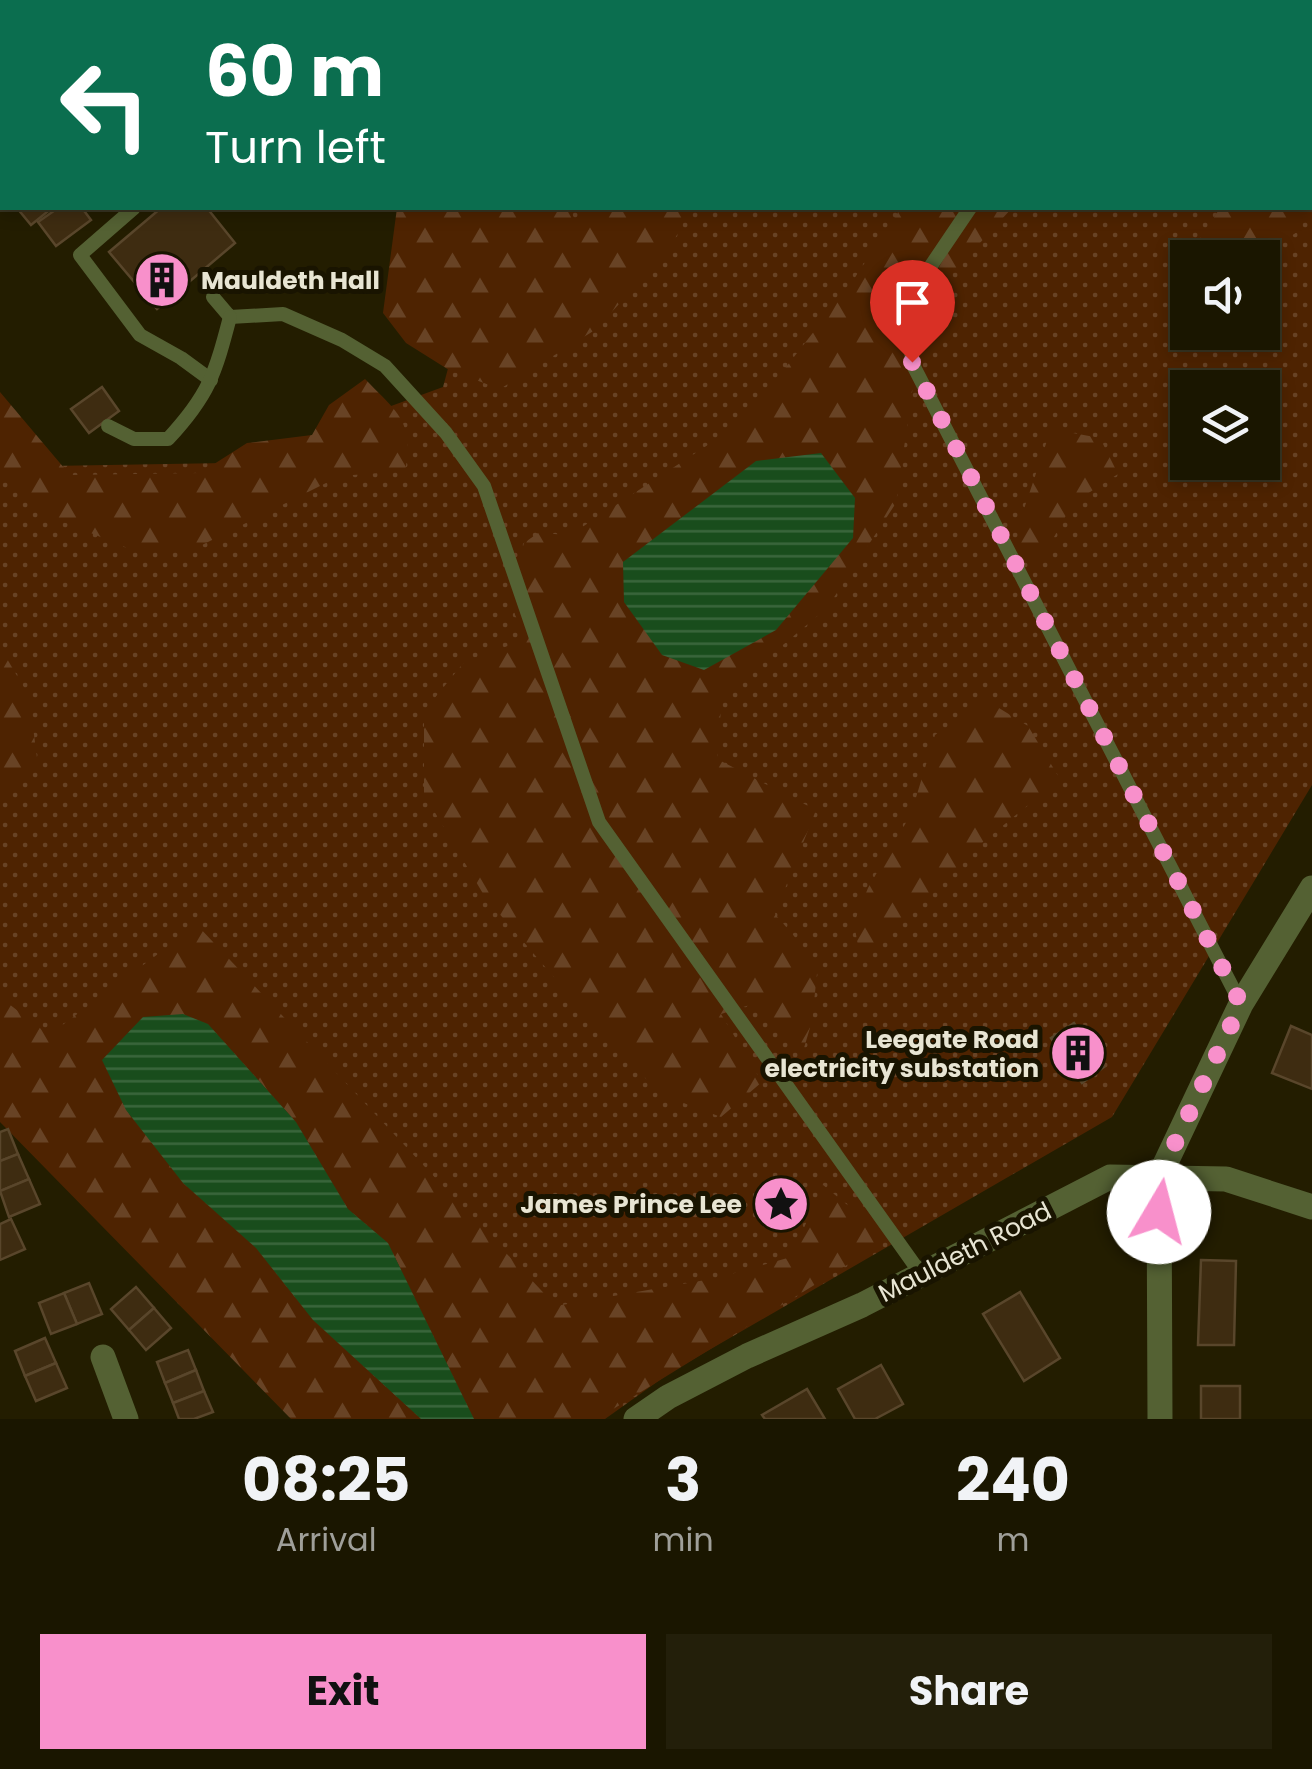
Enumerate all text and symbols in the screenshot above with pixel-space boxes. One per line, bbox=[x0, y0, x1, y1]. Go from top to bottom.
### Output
text: 60 m bbox=[205, 22, 384, 121]
icon: left bbox=[40, 40, 170, 170]
text: Turn left bbox=[205, 116, 386, 179]
map controls bbox=[1170, 240, 1280, 480]
button: sound bbox=[1170, 240, 1280, 350]
building icon: Mauldeth Hall bbox=[132, 250, 192, 310]
pin bbox=[870, 260, 955, 363]
place label: Mauldeth Hall bbox=[201, 263, 380, 298]
icon: arrive bbox=[885, 275, 940, 330]
button: layers bbox=[1170, 370, 1280, 480]
place label: Leegate Road electricity substation bbox=[765, 1022, 1039, 1086]
building icon: Leegate Road electricity substation bbox=[1048, 1023, 1108, 1083]
position arrow bbox=[1107, 1160, 1211, 1264]
place icon: James Prince Lee bbox=[751, 1174, 811, 1234]
place label: James Prince Lee bbox=[520, 1187, 742, 1222]
street label: Mauldeth Road bbox=[873, 1193, 1057, 1311]
text: 08:25 bbox=[242, 1438, 410, 1522]
text: 3 bbox=[665, 1438, 701, 1522]
text: 240 bbox=[956, 1438, 1070, 1522]
text: Arrival bbox=[276, 1517, 377, 1562]
text: min bbox=[653, 1517, 714, 1562]
text: m bbox=[996, 1517, 1029, 1562]
button: Exit bbox=[40, 1634, 646, 1749]
button: Share bbox=[666, 1634, 1272, 1749]

